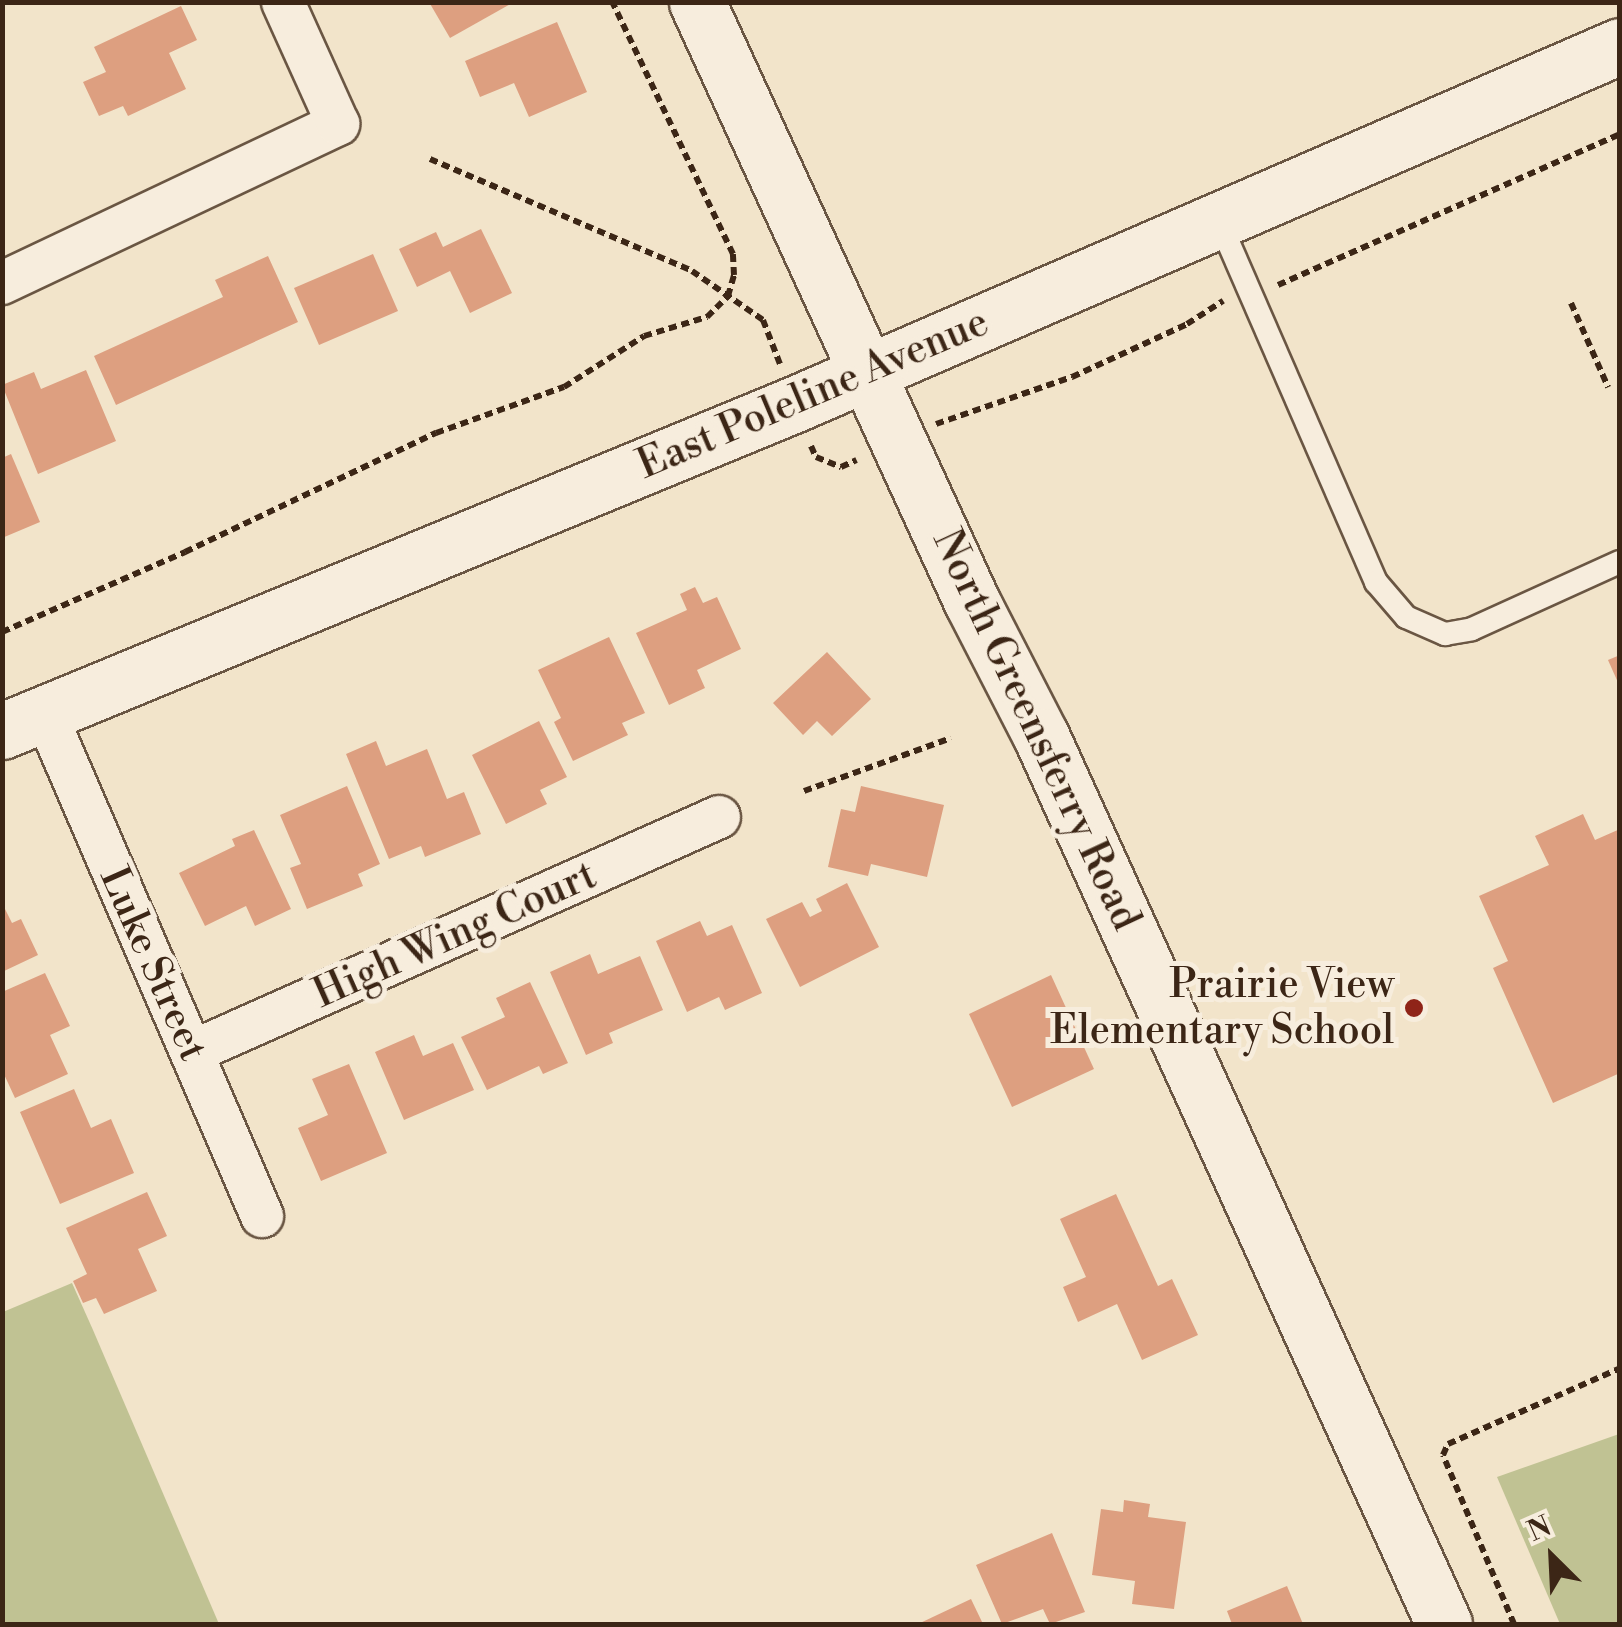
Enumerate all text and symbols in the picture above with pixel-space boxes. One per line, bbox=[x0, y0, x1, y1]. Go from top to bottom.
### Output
street label: East Poleline Avenue bbox=[630, 298, 996, 490]
street label: North Greensferry Road bbox=[922, 522, 1150, 938]
street label: High Wing Court bbox=[306, 851, 604, 1019]
street label: Luke Street bbox=[89, 860, 217, 1068]
place label: Prairie View Elementary School bbox=[1050, 961, 1394, 1055]
marker: Prairie View Elementary School bbox=[1403, 997, 1425, 1019]
north arrow bbox=[1502, 1507, 1602, 1607]
text: N bbox=[1522, 1509, 1557, 1550]

